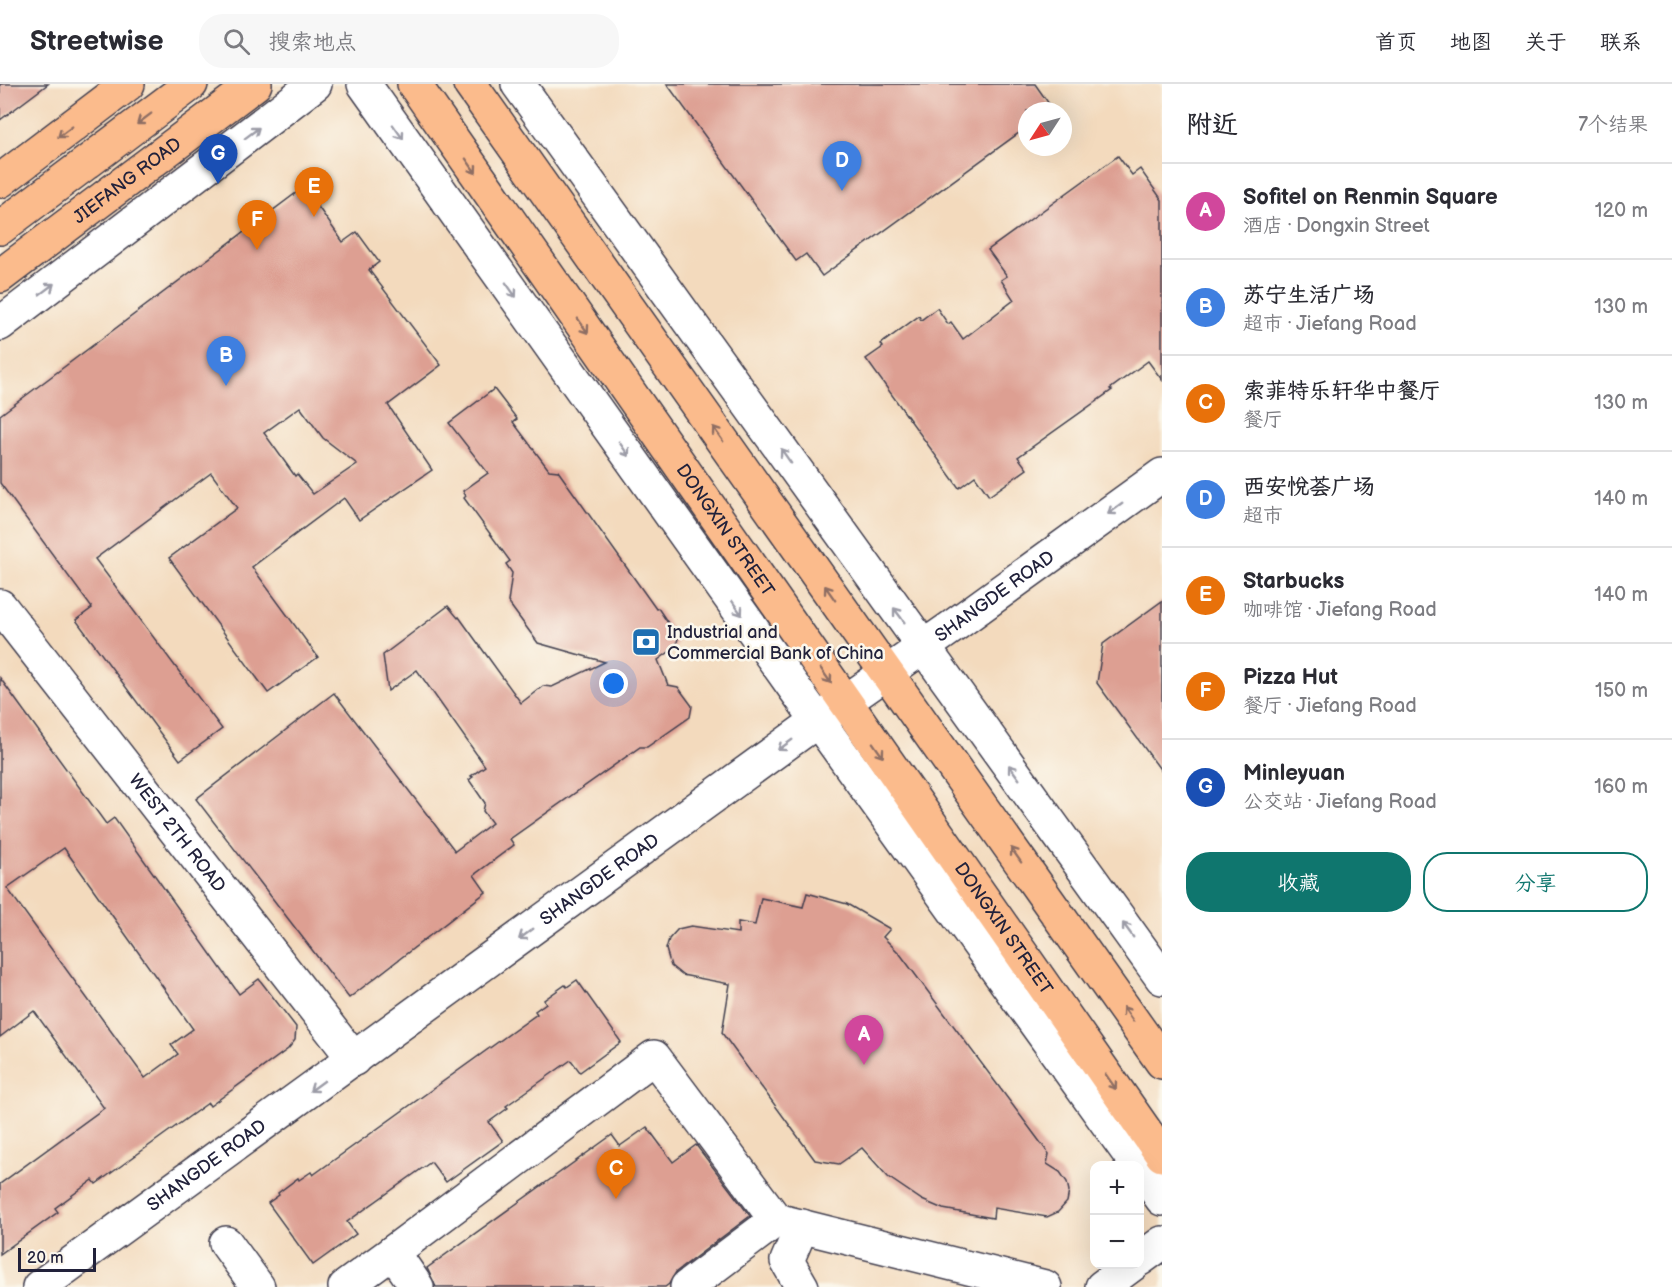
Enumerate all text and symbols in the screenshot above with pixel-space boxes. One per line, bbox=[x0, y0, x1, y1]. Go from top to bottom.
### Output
search box bbox=[199, 14, 619, 68]
text: Streetwise bbox=[30, 25, 163, 58]
icon: search bbox=[220, 25, 253, 58]
text: 搜索地点 bbox=[268, 29, 357, 56]
text: 首页 bbox=[1375, 30, 1417, 55]
text: 地图 bbox=[1450, 30, 1492, 55]
text: 关于 bbox=[1525, 30, 1567, 55]
text: 联系 bbox=[1600, 30, 1642, 55]
north arrow bbox=[1018, 102, 1072, 156]
text: 附近 bbox=[1186, 110, 1238, 141]
one-way arrow bbox=[137, 113, 153, 125]
text: 7个结果 bbox=[1578, 113, 1648, 137]
one-way arrow bbox=[392, 123, 404, 139]
one-way arrow bbox=[57, 126, 73, 138]
one-way arrow bbox=[243, 126, 259, 139]
street label: JIEFANG ROAD bbox=[69, 133, 186, 228]
pin: G bbox=[198, 135, 238, 184]
pin: D bbox=[822, 141, 862, 191]
one-way arrow bbox=[465, 158, 477, 174]
pin: E bbox=[294, 168, 334, 217]
text: Sofitel on Renmin Square bbox=[1243, 184, 1498, 211]
text: A bbox=[1199, 199, 1212, 223]
text: 120 m bbox=[1595, 199, 1648, 223]
pin: F bbox=[238, 200, 276, 250]
text: 酒店 · Dongxin Street bbox=[1243, 214, 1430, 238]
one-way arrow bbox=[505, 282, 517, 298]
text: 苏宁生活广场 bbox=[1243, 282, 1375, 309]
one-way arrow bbox=[38, 283, 54, 295]
text: B bbox=[1198, 295, 1213, 319]
text: 130 m bbox=[1594, 295, 1648, 319]
text: 超市 · Jiefang Road bbox=[1243, 312, 1417, 336]
one-way arrow bbox=[577, 317, 589, 334]
pin: B bbox=[206, 336, 246, 386]
text: 索菲特乐轩华中餐厅 bbox=[1243, 378, 1441, 405]
text: C bbox=[1198, 391, 1213, 415]
text: 130 m bbox=[1594, 391, 1648, 415]
text: 餐厅 bbox=[1243, 408, 1283, 432]
one-way arrow bbox=[711, 426, 724, 442]
one-way arrow bbox=[618, 441, 630, 457]
one-way arrow bbox=[780, 448, 792, 465]
street label: DONGXIN STREET bbox=[672, 460, 779, 601]
text: 西安悦荟广场 bbox=[1243, 474, 1375, 501]
text: D bbox=[1199, 487, 1212, 511]
text: 140 m bbox=[1594, 487, 1648, 511]
one-way arrow bbox=[1107, 503, 1123, 515]
text: 超市 bbox=[1243, 504, 1283, 528]
street label: SHANGDE ROAD bbox=[931, 547, 1058, 647]
text: Starbucks bbox=[1243, 568, 1344, 595]
text: E bbox=[1199, 583, 1212, 607]
text: 140 m bbox=[1594, 583, 1648, 607]
one-way arrow bbox=[824, 586, 836, 602]
text: 咖啡馆 · Jiefang Road bbox=[1243, 598, 1437, 622]
one-way arrow bbox=[731, 600, 743, 616]
one-way arrow bbox=[893, 607, 905, 623]
place label: Industrial and Commercial Bank of China bbox=[667, 622, 884, 664]
bank icon: Industrial and Commercial Bank of China bbox=[630, 626, 662, 658]
text: Pizza Hut bbox=[1243, 664, 1338, 691]
one-way arrow bbox=[820, 668, 832, 684]
your location bbox=[599, 669, 628, 698]
text: F bbox=[1199, 679, 1212, 703]
text: 150 m bbox=[1595, 679, 1648, 703]
text: 餐厅 · Jiefang Road bbox=[1243, 694, 1417, 718]
one-way arrow bbox=[777, 738, 793, 751]
one-way arrow bbox=[872, 741, 884, 758]
text: Minleyuan bbox=[1243, 760, 1345, 787]
one-way arrow bbox=[1008, 765, 1020, 781]
street label: WEST 2TH ROAD bbox=[124, 770, 230, 897]
text: G bbox=[1198, 775, 1213, 799]
text: 160 m bbox=[1594, 775, 1648, 799]
text: 公交站 · Jiefang Road bbox=[1243, 790, 1437, 814]
street label: SHANGDE ROAD bbox=[536, 829, 663, 930]
one-way arrow bbox=[1010, 848, 1022, 864]
button: 收藏 bbox=[1186, 852, 1411, 912]
button: 分享 bbox=[1423, 852, 1648, 912]
street label: DONGXIN STREET bbox=[950, 859, 1057, 999]
one-way arrow bbox=[1122, 923, 1134, 939]
one-way arrow bbox=[518, 928, 534, 940]
one-way arrow bbox=[1122, 1007, 1134, 1023]
pin: A bbox=[844, 1016, 884, 1065]
one-way arrow bbox=[1105, 1073, 1117, 1089]
one-way arrow bbox=[310, 1079, 326, 1092]
street label: SHANGDE ROAD bbox=[143, 1115, 270, 1216]
pin: C bbox=[596, 1150, 636, 1199]
map controls bbox=[1090, 1161, 1144, 1269]
button: + bbox=[1090, 1161, 1144, 1215]
button: − bbox=[1090, 1215, 1144, 1269]
scale bar bbox=[18, 1245, 96, 1272]
text: 20 m bbox=[27, 1249, 63, 1268]

